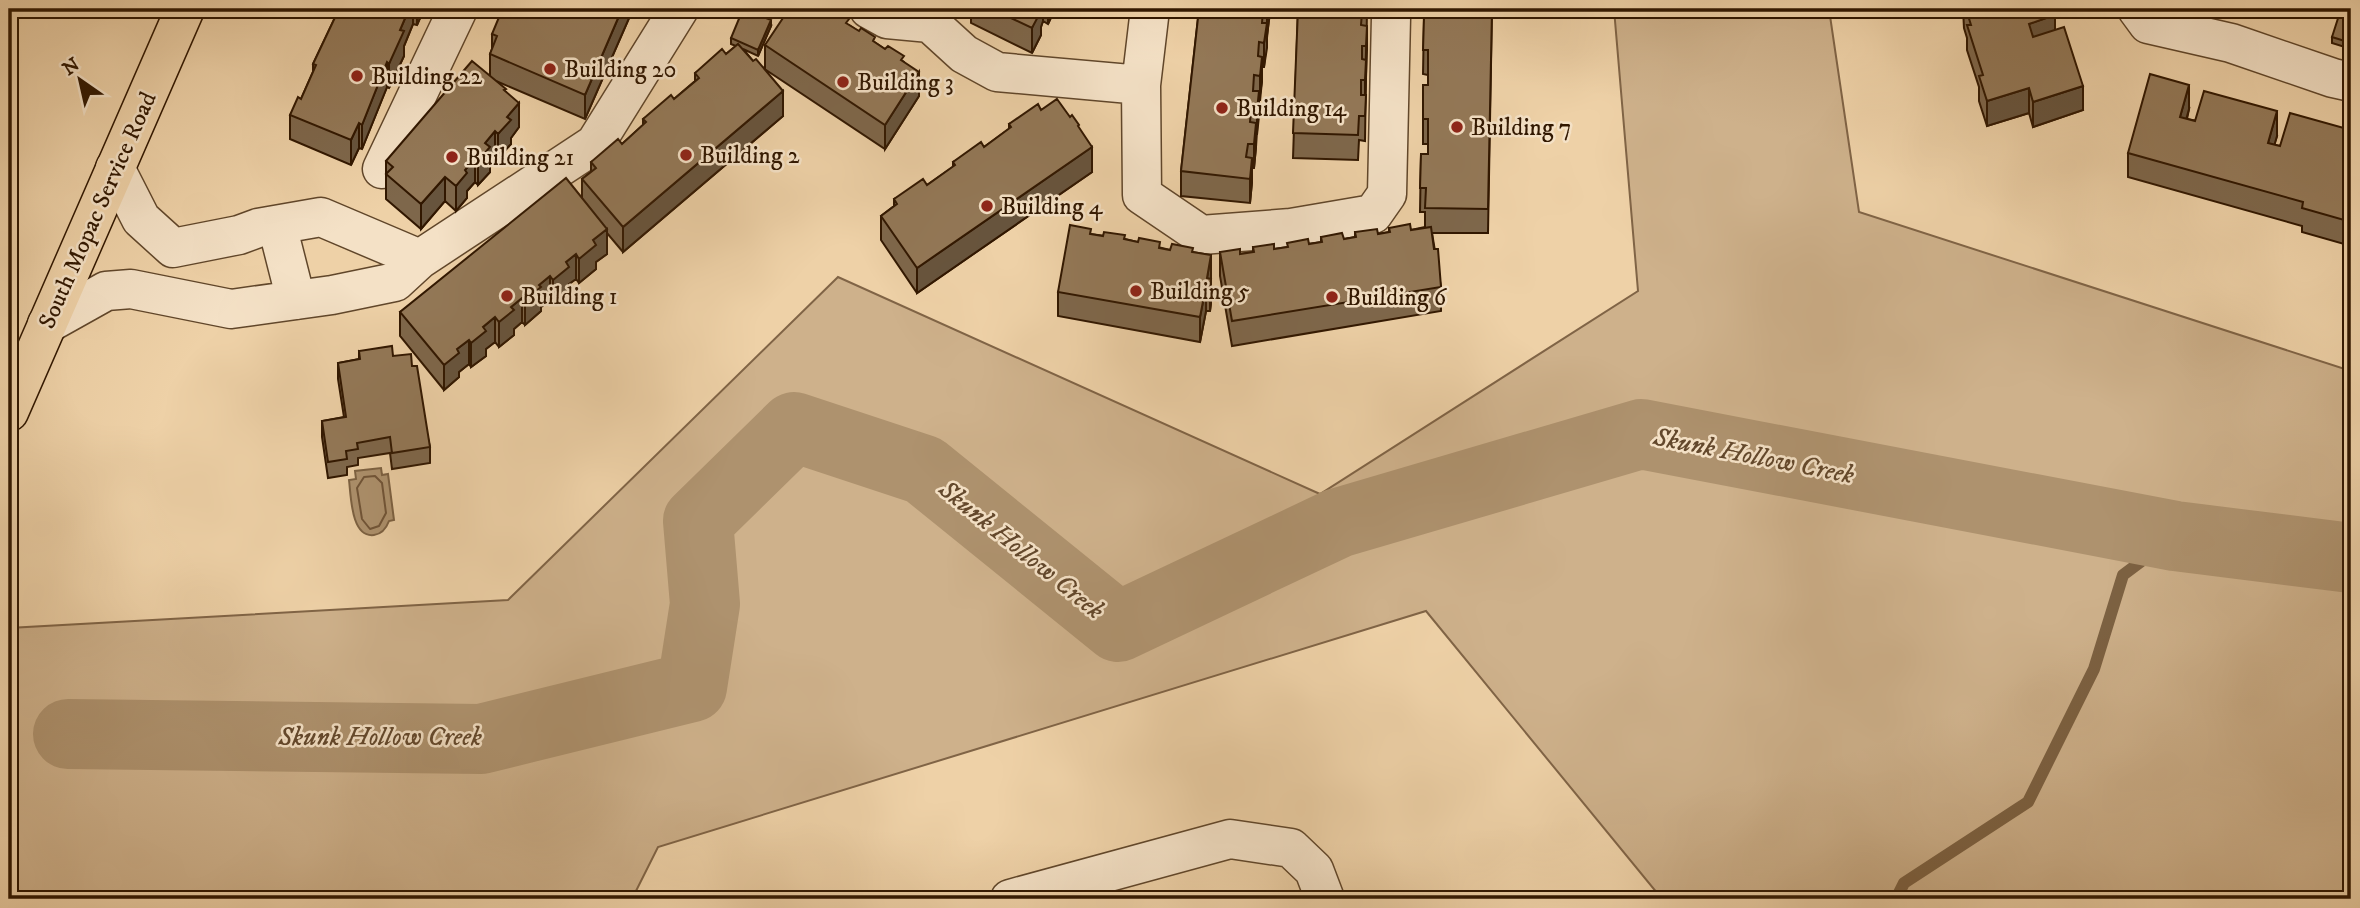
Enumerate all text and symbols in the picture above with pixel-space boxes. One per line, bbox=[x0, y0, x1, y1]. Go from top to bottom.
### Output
north arrow bbox=[46, 46, 116, 116]
text: N bbox=[58, 53, 85, 81]
place label: Building 20 bbox=[564, 55, 676, 85]
marker: Building 20 bbox=[542, 61, 558, 77]
place label: Building 22 bbox=[371, 62, 482, 92]
marker: Building 22 bbox=[349, 68, 365, 84]
place label: Building 3 bbox=[857, 68, 954, 98]
marker: Building 3 bbox=[835, 74, 851, 90]
street label: South Mopac Service Road bbox=[32, 87, 164, 333]
place label: Building 14 bbox=[1236, 94, 1348, 124]
marker: Building 14 bbox=[1214, 100, 1230, 116]
place label: Building 7 bbox=[1471, 113, 1571, 143]
marker: Building 7 bbox=[1449, 119, 1465, 135]
place label: Building 2 bbox=[700, 141, 800, 171]
place label: Building 21 bbox=[466, 143, 574, 173]
marker: Building 2 bbox=[678, 147, 694, 163]
marker: Building 21 bbox=[444, 149, 460, 165]
place label: Building 4 bbox=[1001, 192, 1104, 222]
marker: Building 4 bbox=[979, 198, 995, 214]
place label: Building 5 bbox=[1150, 277, 1250, 307]
place label: Building 1 bbox=[521, 282, 618, 312]
marker: Building 5 bbox=[1128, 283, 1144, 299]
place label: Building 6 bbox=[1346, 283, 1448, 313]
marker: Building 1 bbox=[499, 288, 515, 304]
marker: Building 6 bbox=[1324, 289, 1340, 305]
water label: Skunk Hollow Creek bbox=[1650, 421, 1857, 492]
water label: Skunk Hollow Creek bbox=[931, 473, 1111, 627]
water label: Skunk Hollow Creek bbox=[277, 721, 482, 754]

